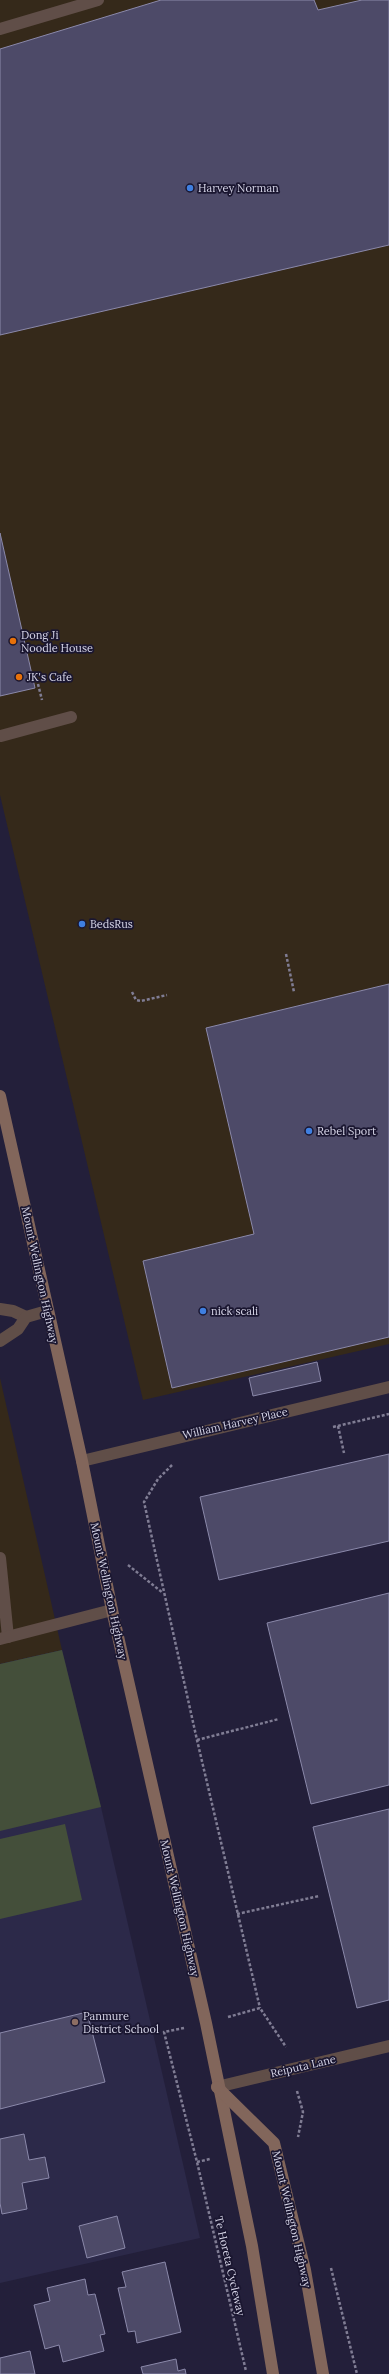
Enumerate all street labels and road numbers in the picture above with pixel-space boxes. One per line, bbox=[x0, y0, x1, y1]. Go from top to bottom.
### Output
street label: Mount Wellington Highway bbox=[19, 1205, 61, 1345]
street label: William Harvey Place bbox=[181, 1404, 289, 1442]
street label: Mount Wellington Highway bbox=[88, 1521, 130, 1661]
street label: Mount Wellington Highway bbox=[157, 1838, 203, 1978]
street label: Reiputa Lane bbox=[269, 2052, 337, 2080]
street label: Mount Wellington Highway bbox=[269, 2149, 315, 2289]
street label: Te Horeta Cycleway bbox=[212, 2215, 248, 2317]

